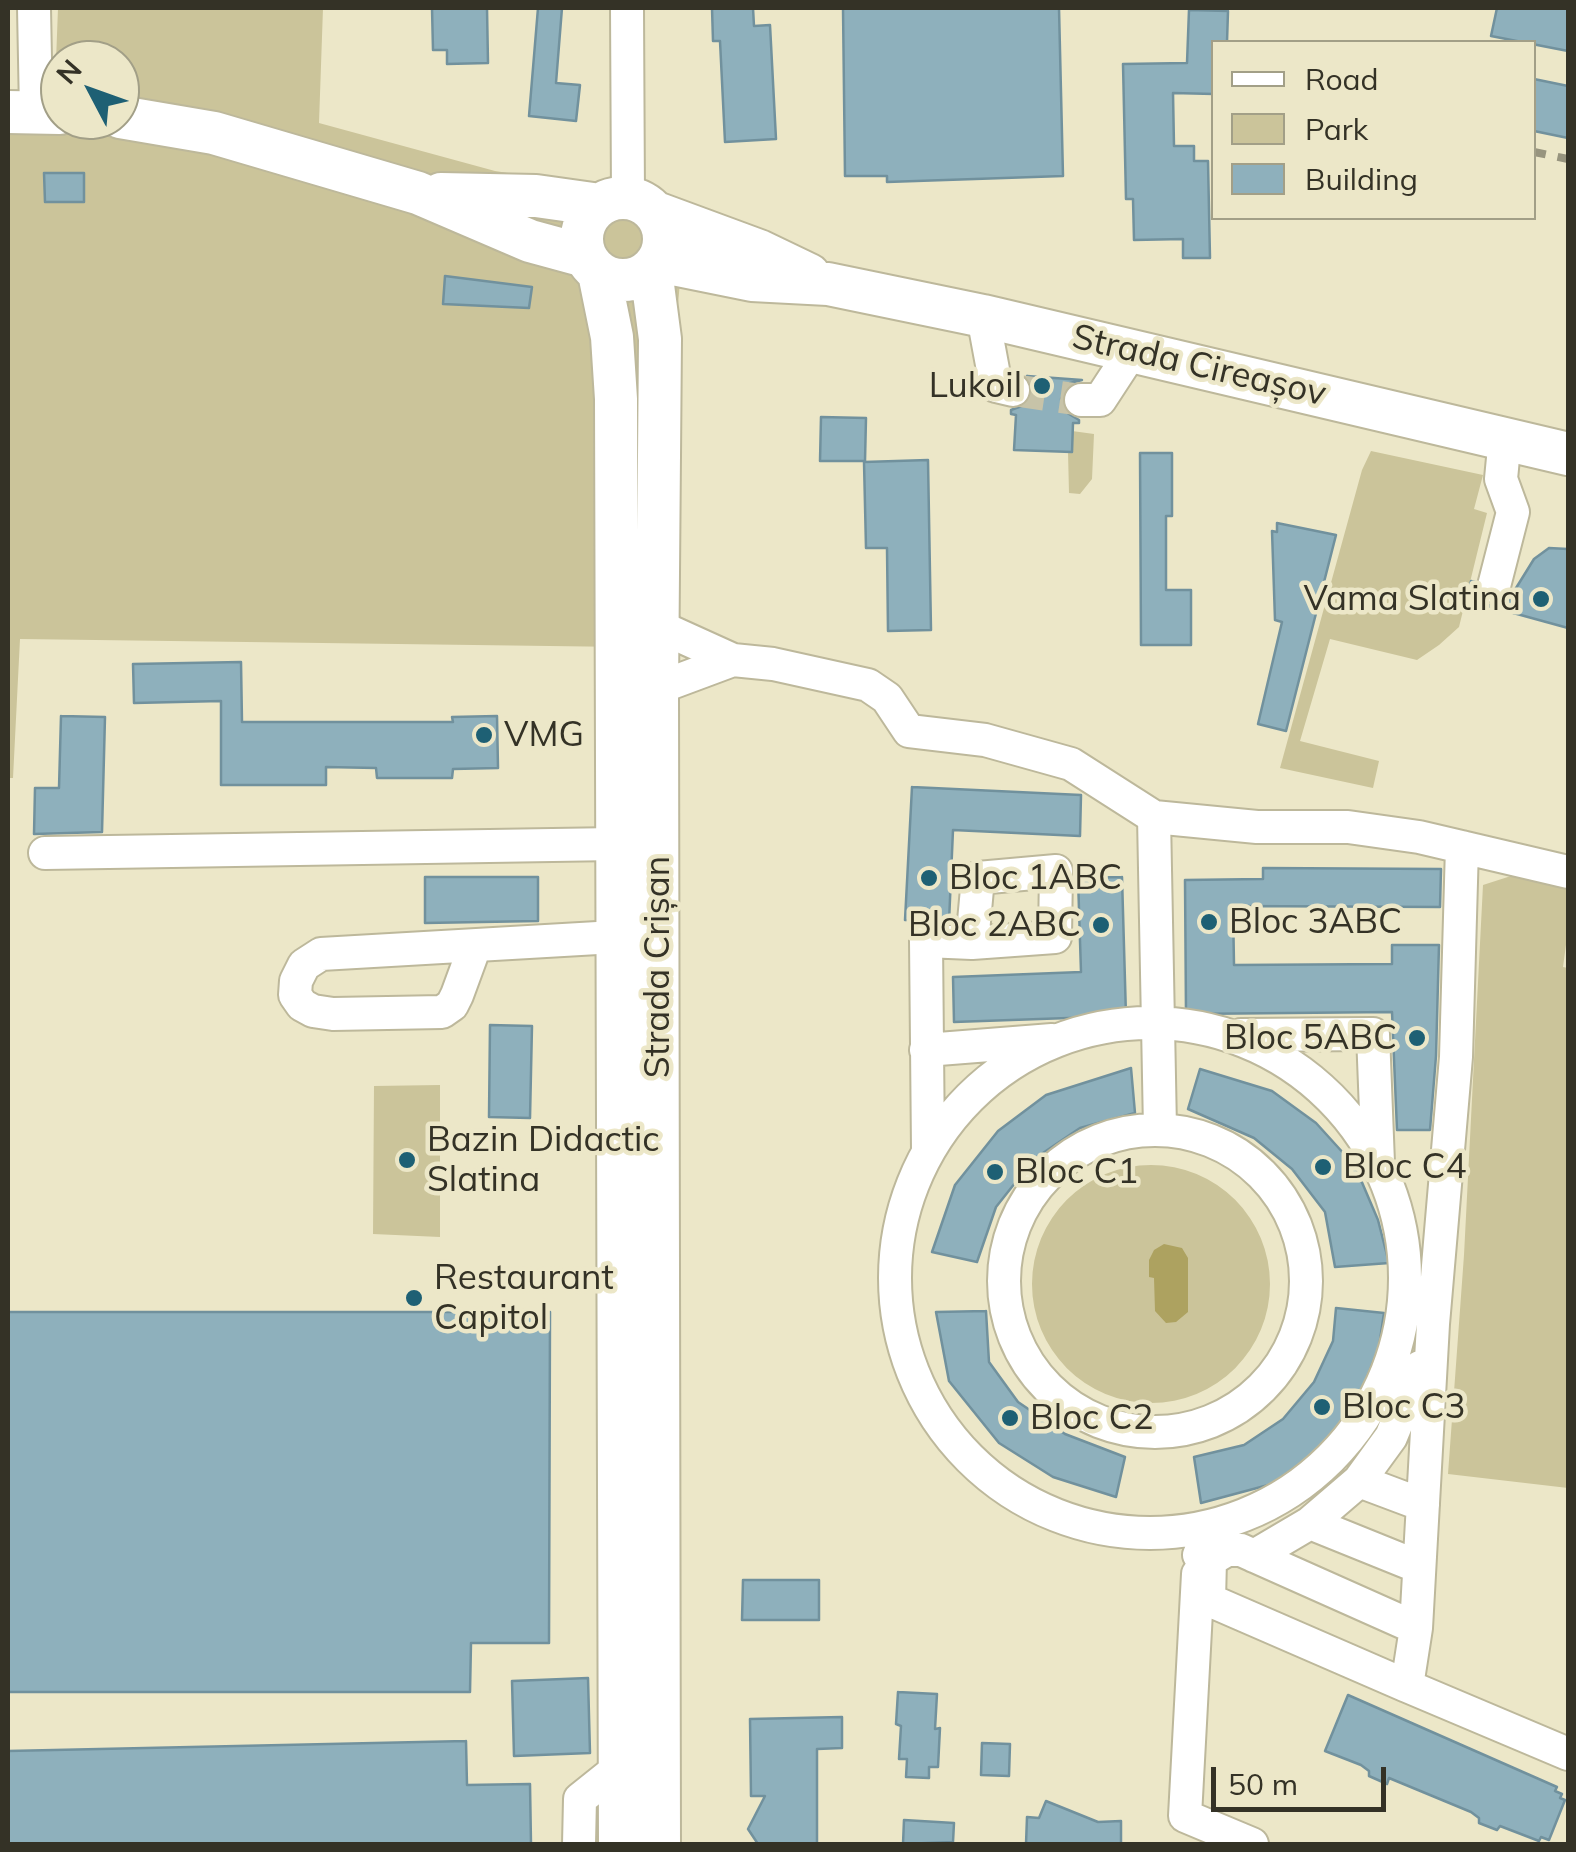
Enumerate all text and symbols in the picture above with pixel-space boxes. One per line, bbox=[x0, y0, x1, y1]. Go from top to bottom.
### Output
north arrow bbox=[40, 40, 140, 140]
legend bbox=[1211, 40, 1536, 220]
text: N bbox=[48, 52, 89, 91]
text: Road bbox=[1305, 60, 1379, 98]
text: Park bbox=[1305, 110, 1368, 148]
text: Building bbox=[1305, 160, 1418, 198]
street label: Strada Cireașov bbox=[1068, 316, 1330, 416]
place label: Lukoil bbox=[929, 365, 1022, 407]
marker: Lukoil bbox=[1031, 375, 1053, 397]
place label: Vama Slatina bbox=[1303, 578, 1521, 620]
marker: Vama Slatina bbox=[1530, 588, 1552, 610]
place label: VMG bbox=[504, 714, 584, 756]
marker: VMG bbox=[473, 724, 495, 746]
street label: Strada Crișan bbox=[637, 856, 679, 1078]
place label: Bloc 1ABC bbox=[949, 857, 1122, 899]
marker: Bloc 1ABC bbox=[918, 867, 940, 889]
place label: Bloc 3ABC bbox=[1229, 901, 1402, 943]
place label: Bloc 2ABC bbox=[908, 904, 1081, 946]
marker: Bloc 3ABC bbox=[1198, 911, 1220, 933]
marker: Bloc 2ABC bbox=[1090, 914, 1112, 936]
place label: Bloc 5ABC bbox=[1224, 1017, 1397, 1059]
marker: Bloc 5ABC bbox=[1406, 1027, 1428, 1049]
place label: Bazin Didactic Slatina bbox=[427, 1119, 660, 1201]
place label: Bloc C4 bbox=[1343, 1146, 1467, 1188]
marker: Bazin Didactic Slatina bbox=[396, 1149, 418, 1171]
place label: Bloc C1 bbox=[1015, 1151, 1139, 1193]
marker: Bloc C4 bbox=[1312, 1156, 1334, 1178]
marker: Bloc C1 bbox=[984, 1161, 1006, 1183]
place label: Restaurant Capitol bbox=[434, 1257, 614, 1339]
marker: Restaurant Capitol bbox=[403, 1287, 425, 1309]
place label: Bloc C3 bbox=[1342, 1386, 1466, 1428]
marker: Bloc C3 bbox=[1311, 1396, 1333, 1418]
place label: Bloc C2 bbox=[1030, 1397, 1154, 1439]
marker: Bloc C2 bbox=[999, 1407, 1021, 1429]
scale bar bbox=[1216, 1747, 1391, 1809]
text: 50 m bbox=[1228, 1765, 1298, 1803]

